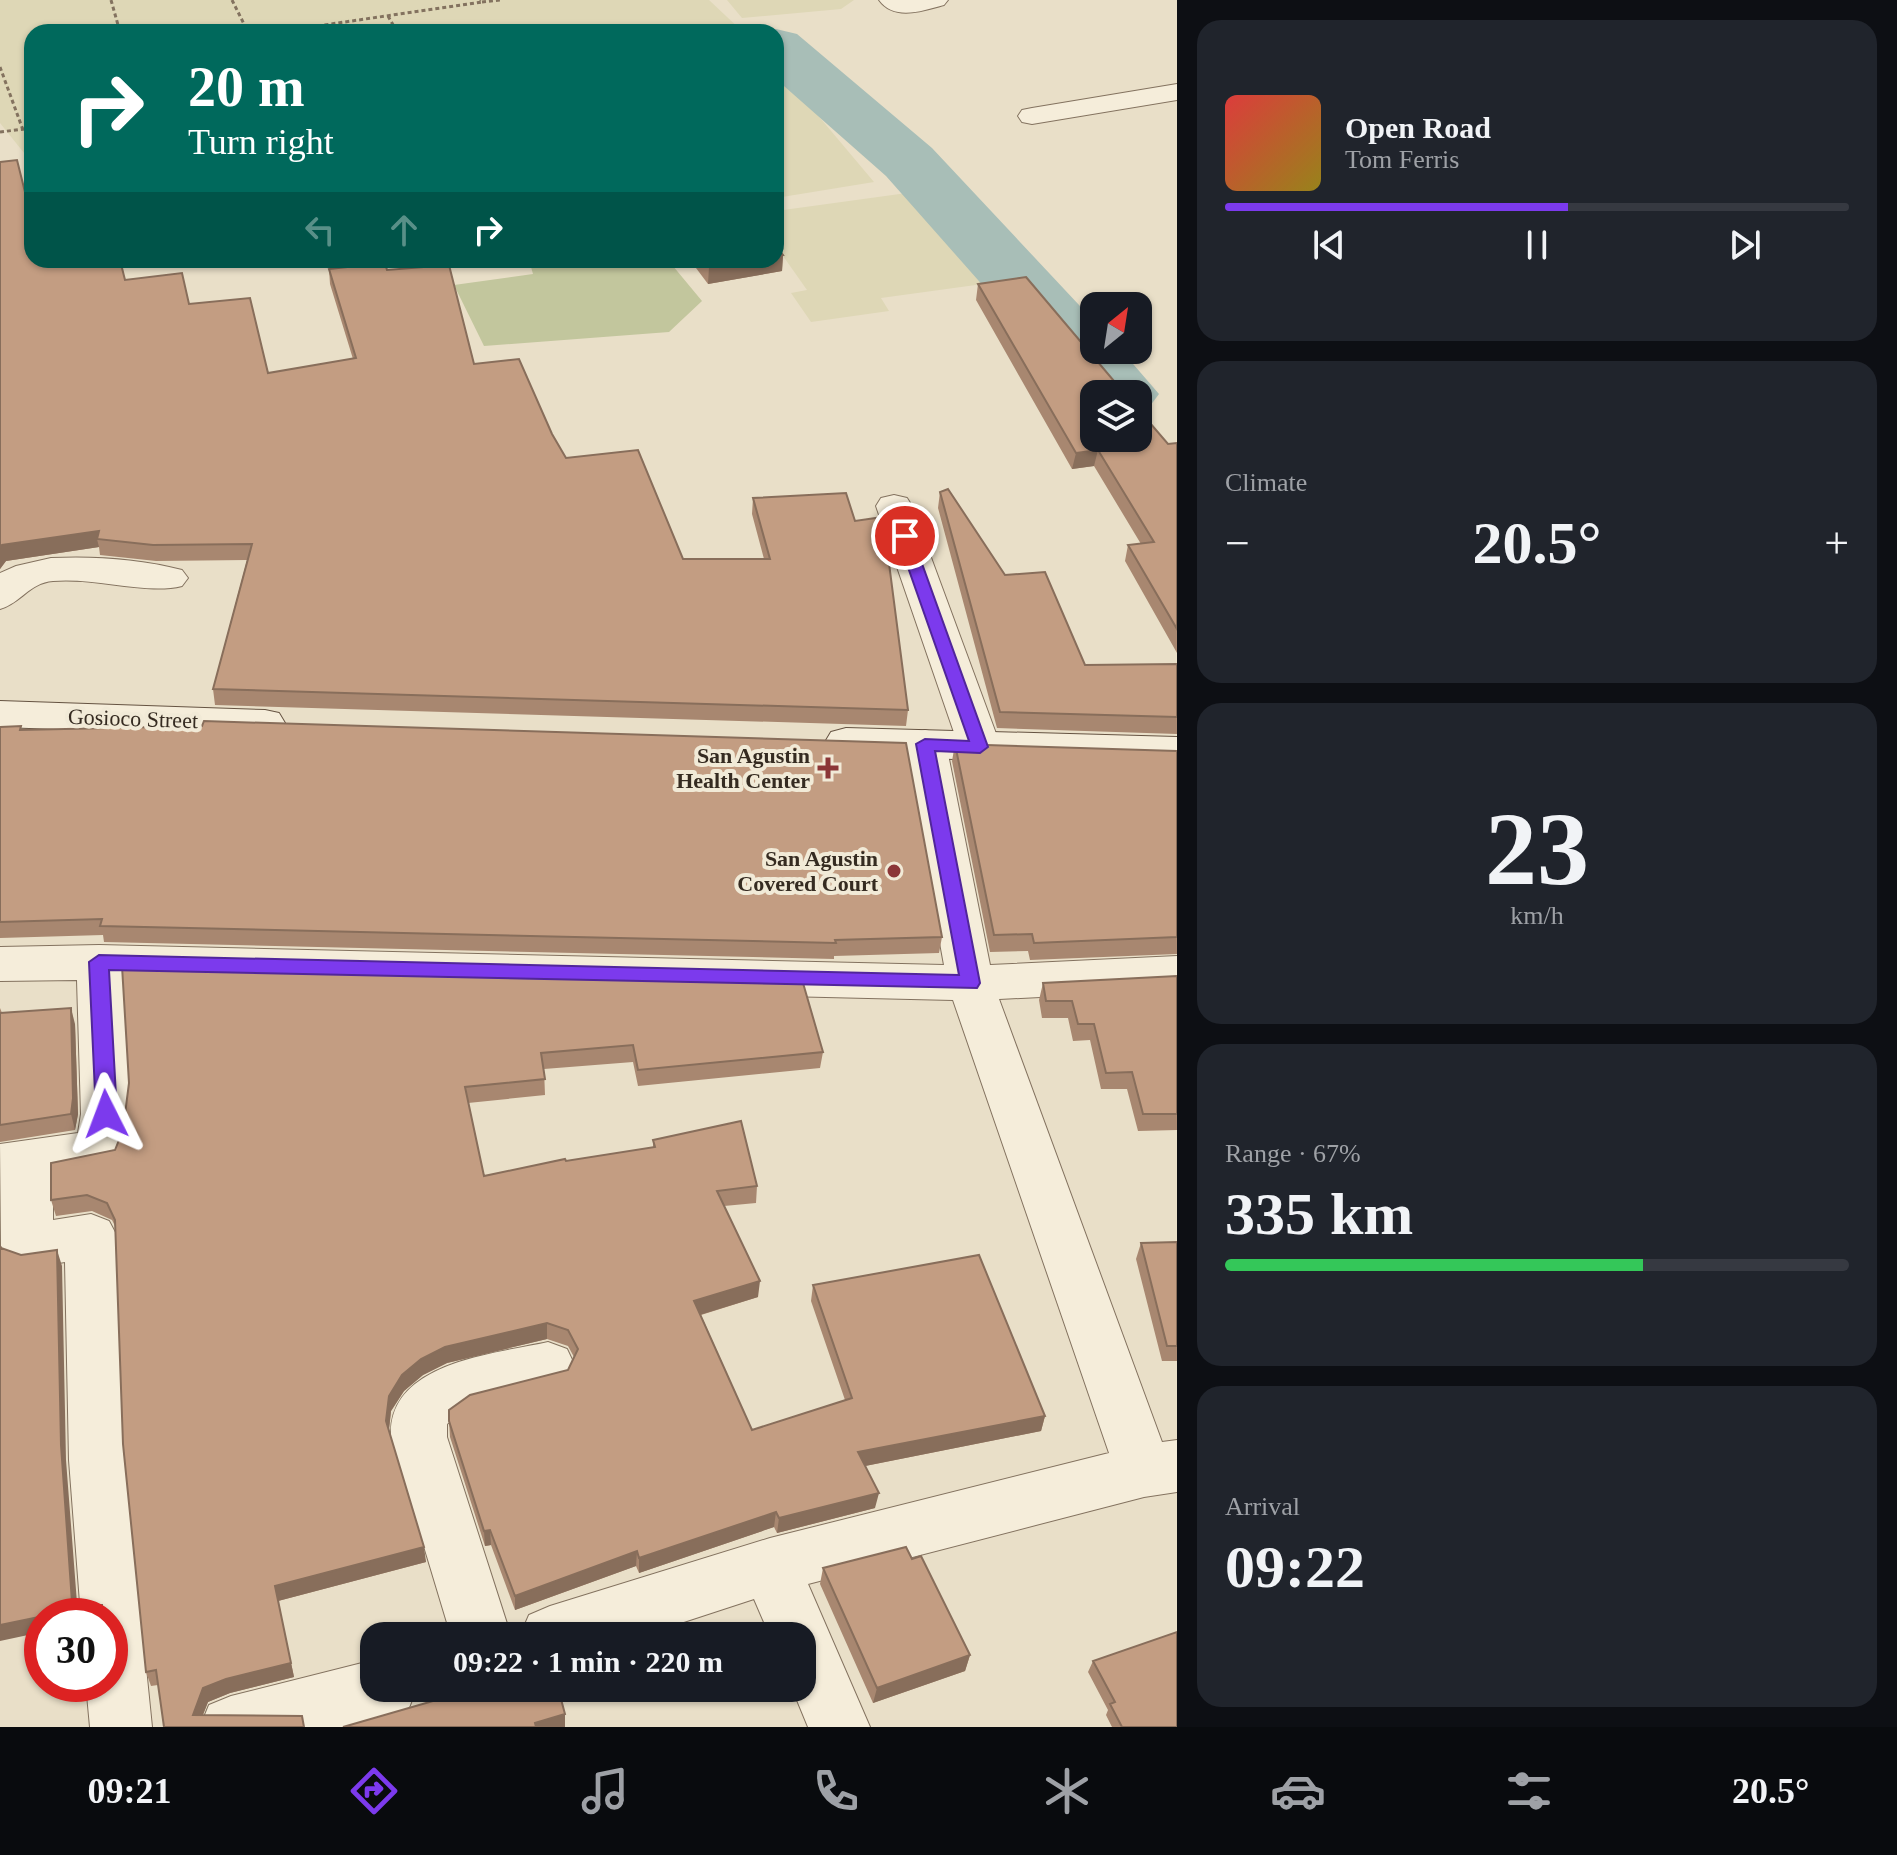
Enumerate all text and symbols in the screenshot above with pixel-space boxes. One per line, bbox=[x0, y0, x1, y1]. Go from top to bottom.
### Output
icon: right bbox=[56, 56, 160, 160]
text: 20 m bbox=[188, 56, 305, 118]
text: Open Road bbox=[1345, 111, 1491, 144]
text: Turn right bbox=[188, 122, 334, 162]
text: Tom Ferris bbox=[1345, 145, 1459, 174]
icon: left bbox=[298, 208, 342, 252]
icon: ahead bbox=[382, 208, 426, 252]
icon: right bbox=[466, 208, 510, 252]
icon: previous bbox=[1307, 223, 1351, 267]
icon: pause bbox=[1515, 223, 1559, 267]
icon: next bbox=[1723, 223, 1767, 267]
north arrow bbox=[1080, 292, 1152, 364]
map controls bbox=[1080, 292, 1152, 452]
button: layers bbox=[1080, 380, 1152, 452]
text: Climate bbox=[1225, 468, 1307, 497]
pin bbox=[871, 502, 939, 570]
text: 20.5° bbox=[1473, 510, 1602, 576]
icon: arrive bbox=[883, 514, 927, 558]
text: − bbox=[1225, 519, 1250, 568]
text: + bbox=[1824, 519, 1849, 568]
street label: Gosioco Street bbox=[68, 704, 198, 733]
place label: San Agustin Health Center bbox=[676, 743, 810, 793]
marker: San Agustin Health Center bbox=[817, 757, 839, 779]
text: 23 bbox=[1485, 791, 1589, 906]
place label: San Agustin Covered Court bbox=[737, 846, 879, 896]
marker: San Agustin Covered Court bbox=[885, 862, 903, 880]
text: km/h bbox=[1510, 901, 1564, 930]
position arrow bbox=[64, 1072, 148, 1156]
text: Range · 67% bbox=[1225, 1139, 1361, 1168]
text: 335 km bbox=[1225, 1181, 1413, 1247]
text: Arrival bbox=[1225, 1492, 1300, 1521]
text: 09:22 bbox=[1225, 1534, 1365, 1600]
speed limit sign: 30 bbox=[24, 1598, 128, 1702]
text: 09:22 · 1 min · 220 m bbox=[453, 1645, 723, 1678]
icon: directions bbox=[346, 1763, 402, 1819]
icon: music bbox=[577, 1763, 633, 1819]
icon: phone bbox=[808, 1763, 864, 1819]
icon: climate bbox=[1039, 1763, 1095, 1819]
icon: car bbox=[1270, 1763, 1326, 1819]
icon: filters bbox=[1501, 1763, 1557, 1819]
text: 09:21 bbox=[87, 1771, 171, 1811]
text: 20.5° bbox=[1732, 1771, 1809, 1811]

